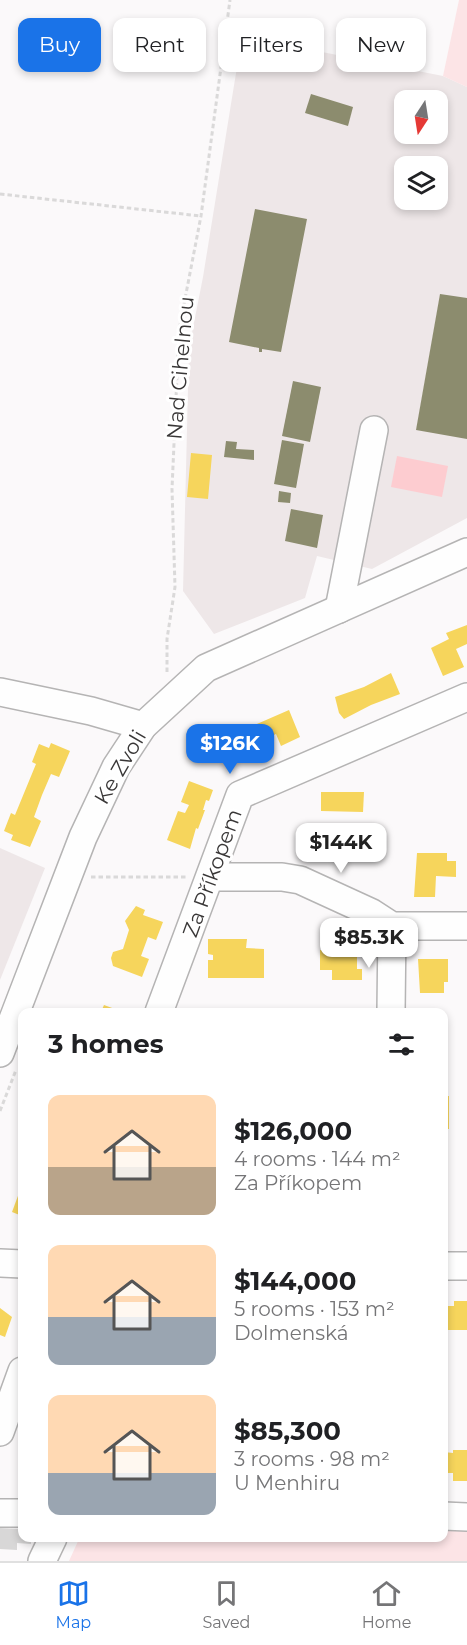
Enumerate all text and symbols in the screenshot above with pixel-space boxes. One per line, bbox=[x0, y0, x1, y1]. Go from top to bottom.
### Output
chip: Buy bbox=[18, 18, 101, 72]
chip: Rent bbox=[113, 18, 206, 72]
chip: Filters bbox=[218, 18, 324, 72]
chip: New bbox=[336, 18, 426, 72]
north arrow bbox=[394, 90, 448, 144]
map controls bbox=[394, 90, 448, 210]
button: layers bbox=[394, 156, 448, 210]
street label: Nad Cihelnou bbox=[161, 295, 199, 441]
pin: $126K bbox=[188, 724, 272, 775]
street label: Ke Zvoli bbox=[89, 725, 151, 809]
text: $126K bbox=[200, 731, 260, 755]
street label: Za Příkopem bbox=[177, 806, 247, 940]
pin: $144K bbox=[299, 823, 383, 874]
text: $144K bbox=[310, 830, 372, 854]
pin: $85.3K bbox=[320, 918, 418, 969]
text: $85.3K bbox=[334, 925, 404, 949]
text: 3 homes bbox=[48, 1028, 163, 1060]
icon: filters bbox=[385, 1028, 418, 1061]
text: $126,000 bbox=[234, 1115, 352, 1147]
icon: home bbox=[96, 1119, 168, 1191]
text: 4 rooms · 144 m² bbox=[234, 1147, 401, 1171]
text: Za Příkopem bbox=[234, 1171, 362, 1195]
text: $144,000 bbox=[234, 1265, 356, 1297]
icon: home bbox=[96, 1269, 168, 1341]
text: 5 rooms · 153 m² bbox=[234, 1297, 395, 1321]
text: Dolmenská bbox=[234, 1321, 349, 1345]
text: $85,300 bbox=[234, 1415, 341, 1447]
icon: home bbox=[96, 1419, 168, 1491]
text: 3 rooms · 98 m² bbox=[234, 1447, 390, 1471]
text: U Menhiru bbox=[234, 1471, 340, 1495]
tab: Map bbox=[56, 1577, 91, 1632]
tab: Saved bbox=[202, 1577, 250, 1632]
tab: Home bbox=[362, 1577, 411, 1632]

